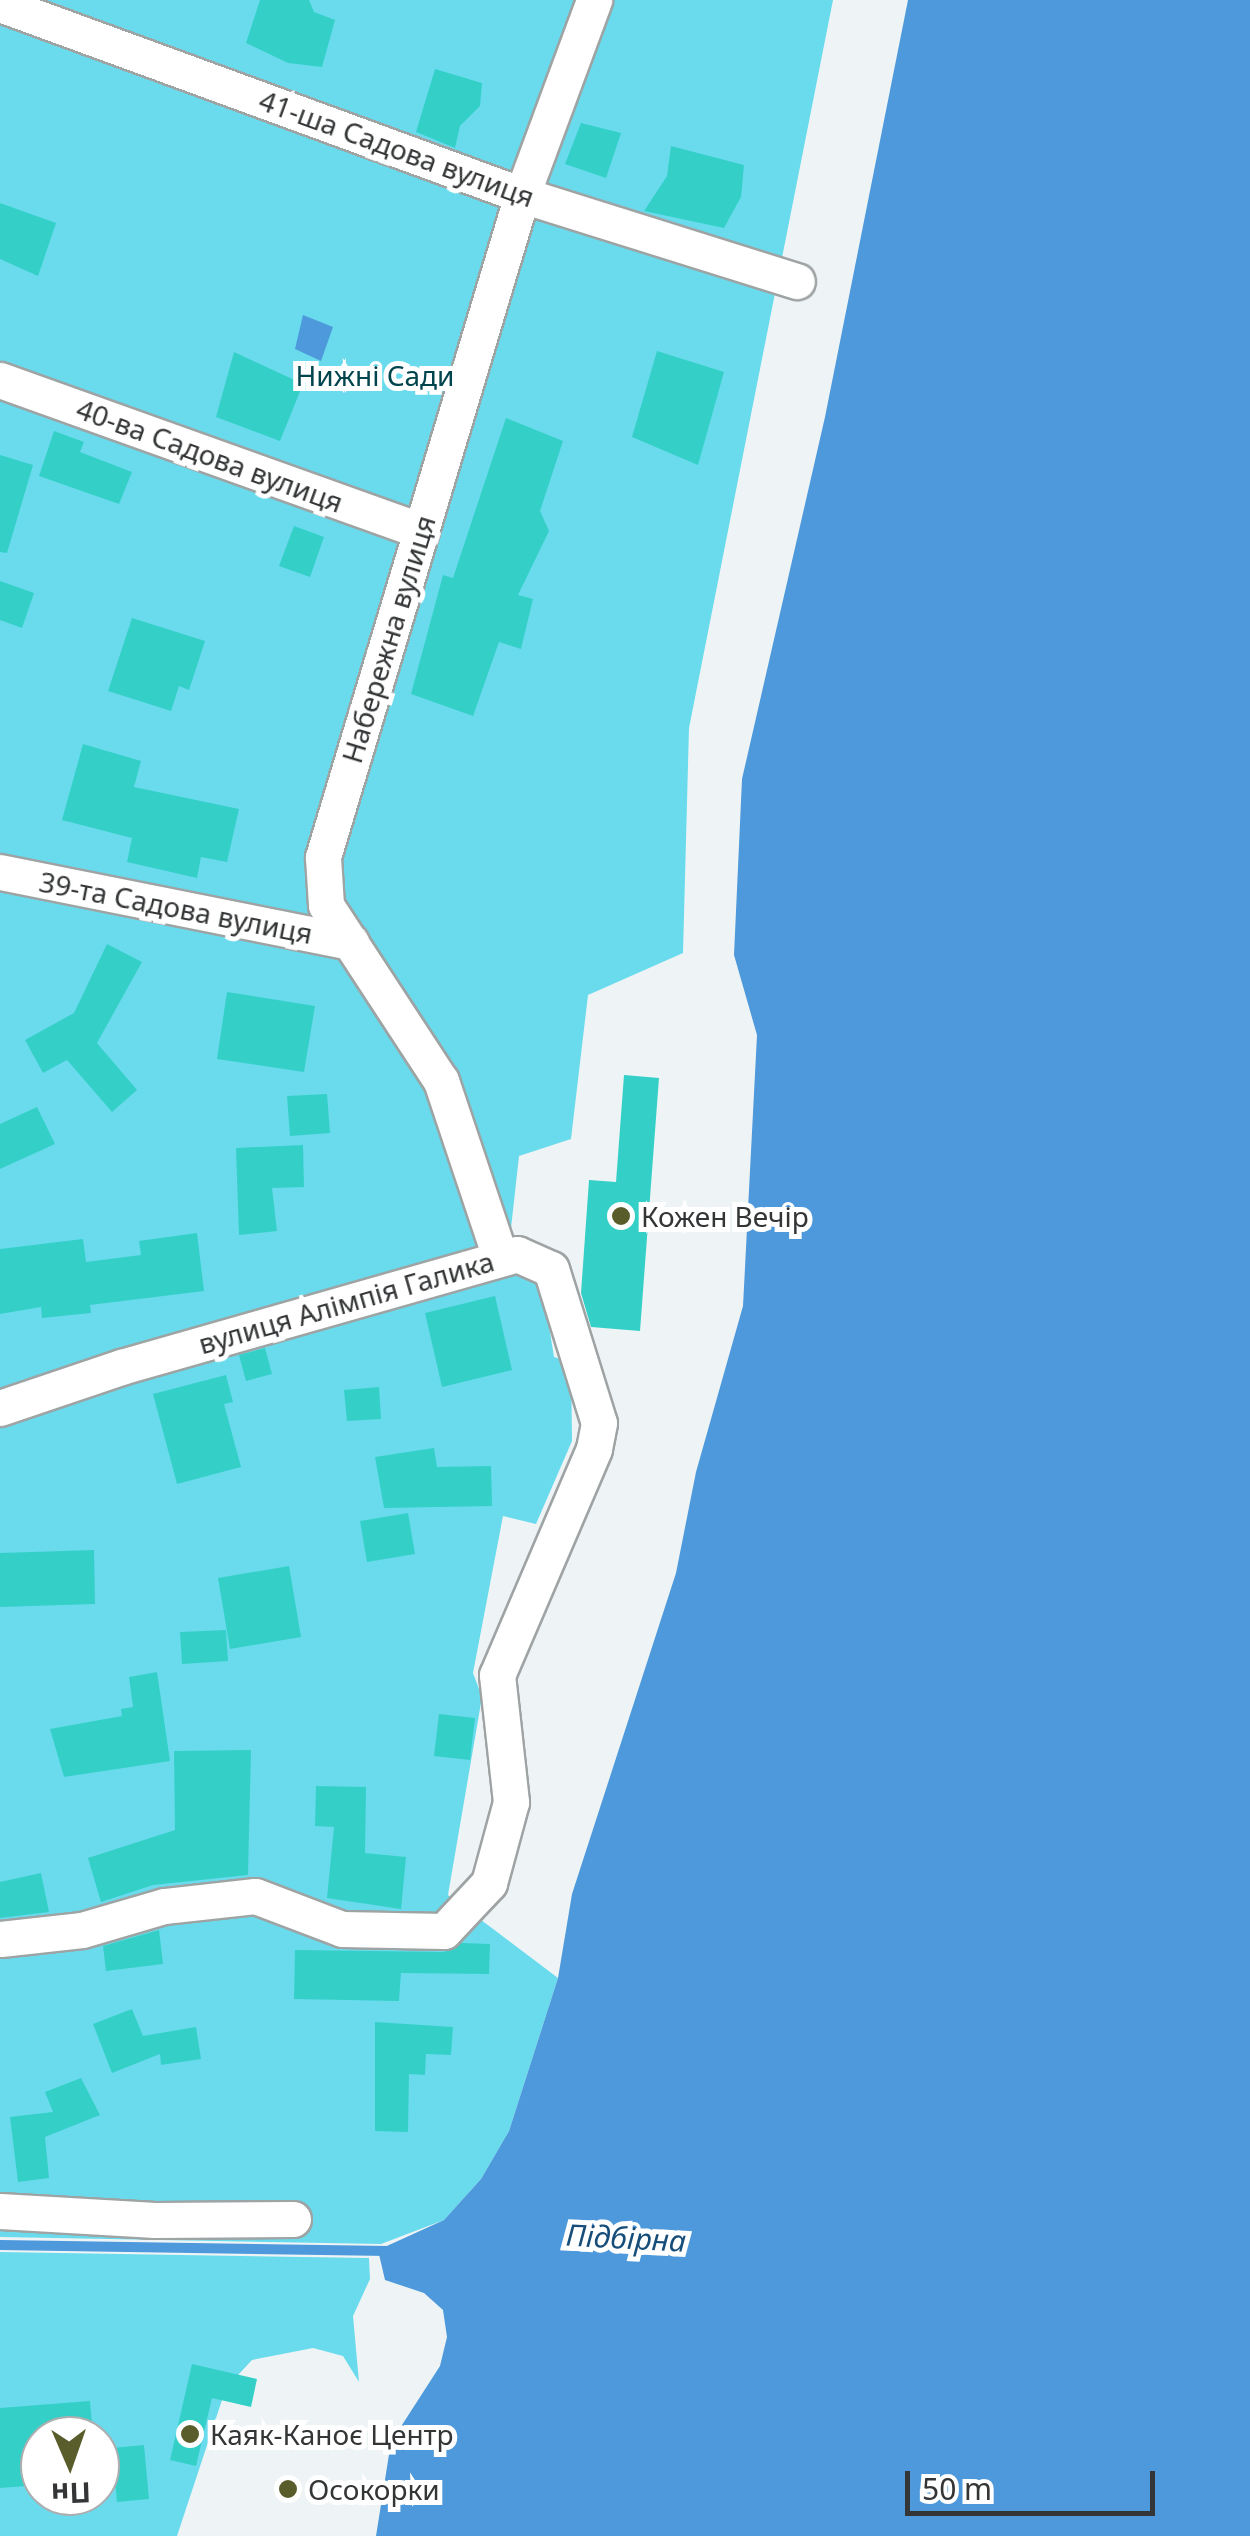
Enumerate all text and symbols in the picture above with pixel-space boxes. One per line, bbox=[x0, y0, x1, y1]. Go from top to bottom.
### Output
street label: 41-ша Садова вулиця bbox=[255, 83, 539, 213]
park label: Нижні Сади bbox=[295, 358, 455, 392]
street label: 40-ва Садова вулиця bbox=[72, 391, 348, 519]
street label: Набережна вулиця bbox=[334, 511, 442, 767]
street label: 39-та Садова вулиця bbox=[37, 864, 315, 950]
place label: Кожен Вечір bbox=[641, 1199, 809, 1233]
marker: Кожен Вечір bbox=[610, 1205, 632, 1227]
street label: вулиця Алімпія Галика bbox=[194, 1244, 498, 1360]
water label: Підбірна bbox=[565, 2217, 687, 2259]
north arrow bbox=[20, 2416, 120, 2516]
place label: Каяк-Каноє Центр bbox=[210, 2417, 454, 2451]
marker: Каяк-Каноє Центр bbox=[179, 2423, 201, 2445]
scale bar bbox=[910, 2451, 1160, 2513]
text: 50 m bbox=[922, 2468, 992, 2509]
place label: Осокорки bbox=[308, 2472, 440, 2506]
text: Пн bbox=[50, 2474, 91, 2514]
marker: Осокорки bbox=[277, 2478, 299, 2500]

